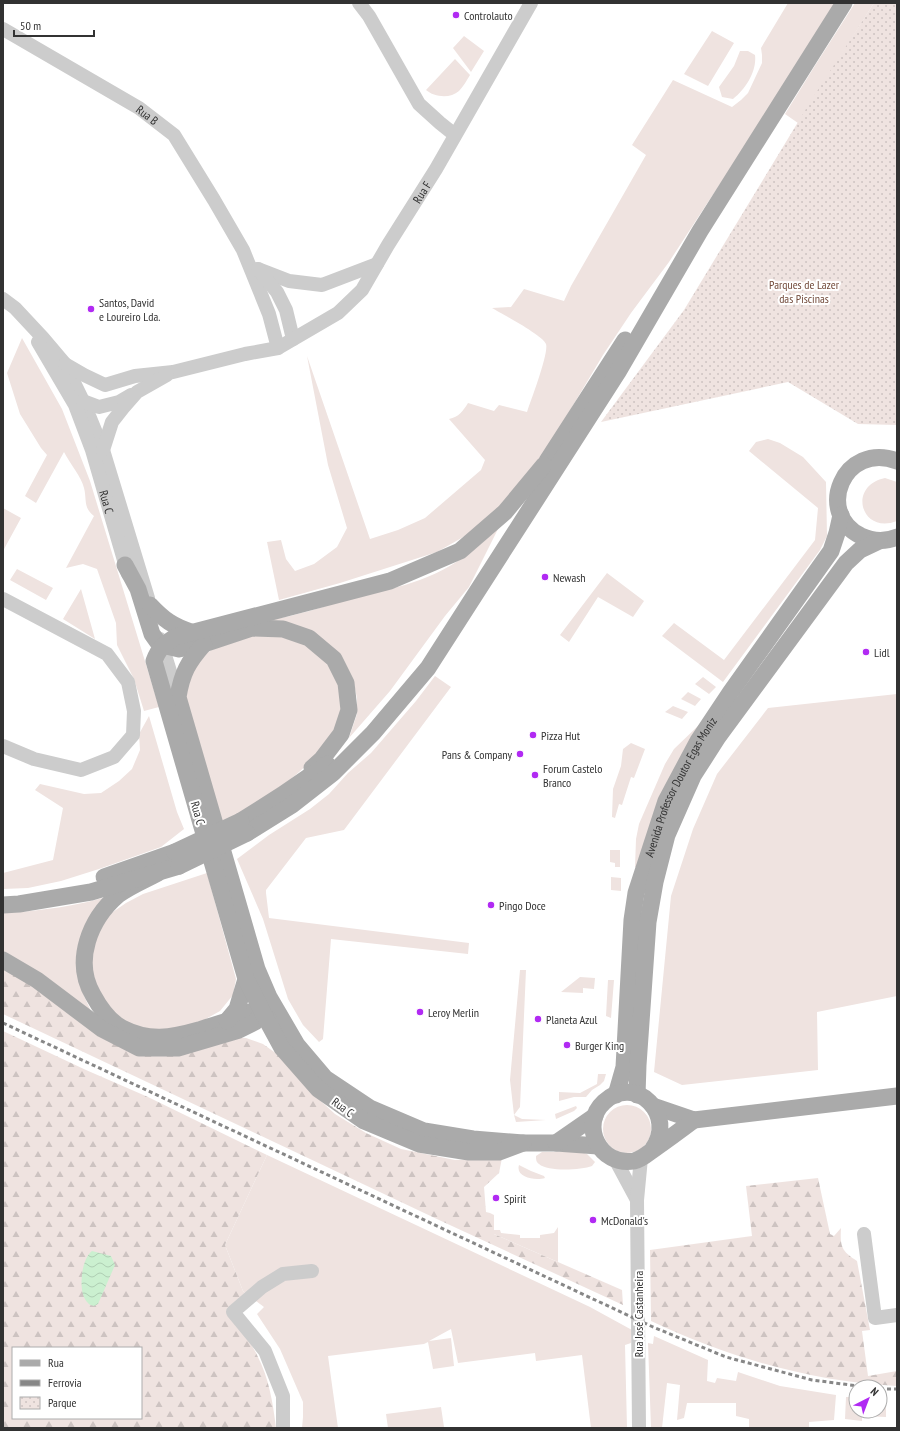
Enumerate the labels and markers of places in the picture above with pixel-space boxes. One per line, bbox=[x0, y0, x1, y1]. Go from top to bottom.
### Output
place label: Controlauto bbox=[464, 8, 513, 23]
marker: Controlauto bbox=[451, 10, 461, 20]
place label: Santos, David e Loureiro Lda. bbox=[99, 295, 160, 324]
marker: Santos, David e Loureiro Lda. bbox=[86, 304, 96, 314]
place label: Newash bbox=[553, 570, 586, 585]
marker: Newash bbox=[540, 572, 550, 582]
place label: Lidl bbox=[874, 645, 890, 660]
marker: Lidl bbox=[861, 647, 871, 657]
place label: Pizza Hut bbox=[541, 728, 581, 743]
marker: Pizza Hut bbox=[528, 730, 538, 740]
place label: Pans & Company bbox=[442, 747, 512, 762]
marker: Pans & Company bbox=[515, 749, 525, 759]
place label: Forum Castelo Branco bbox=[543, 761, 602, 790]
marker: Forum Castelo Branco bbox=[530, 770, 540, 780]
place label: Pingo Doce bbox=[499, 898, 546, 913]
marker: Pingo Doce bbox=[486, 900, 496, 910]
place label: Leroy Merlin bbox=[428, 1005, 479, 1020]
marker: Leroy Merlin bbox=[415, 1007, 425, 1017]
place label: Planeta Azul bbox=[546, 1012, 598, 1027]
marker: Planeta Azul bbox=[533, 1014, 543, 1024]
place label: Burger King bbox=[575, 1038, 624, 1053]
marker: Burger King bbox=[562, 1040, 572, 1050]
place label: Spirit bbox=[504, 1191, 527, 1206]
marker: Spirit bbox=[491, 1193, 501, 1203]
place label: McDonald's bbox=[601, 1213, 648, 1228]
marker: McDonald's bbox=[588, 1215, 598, 1225]

